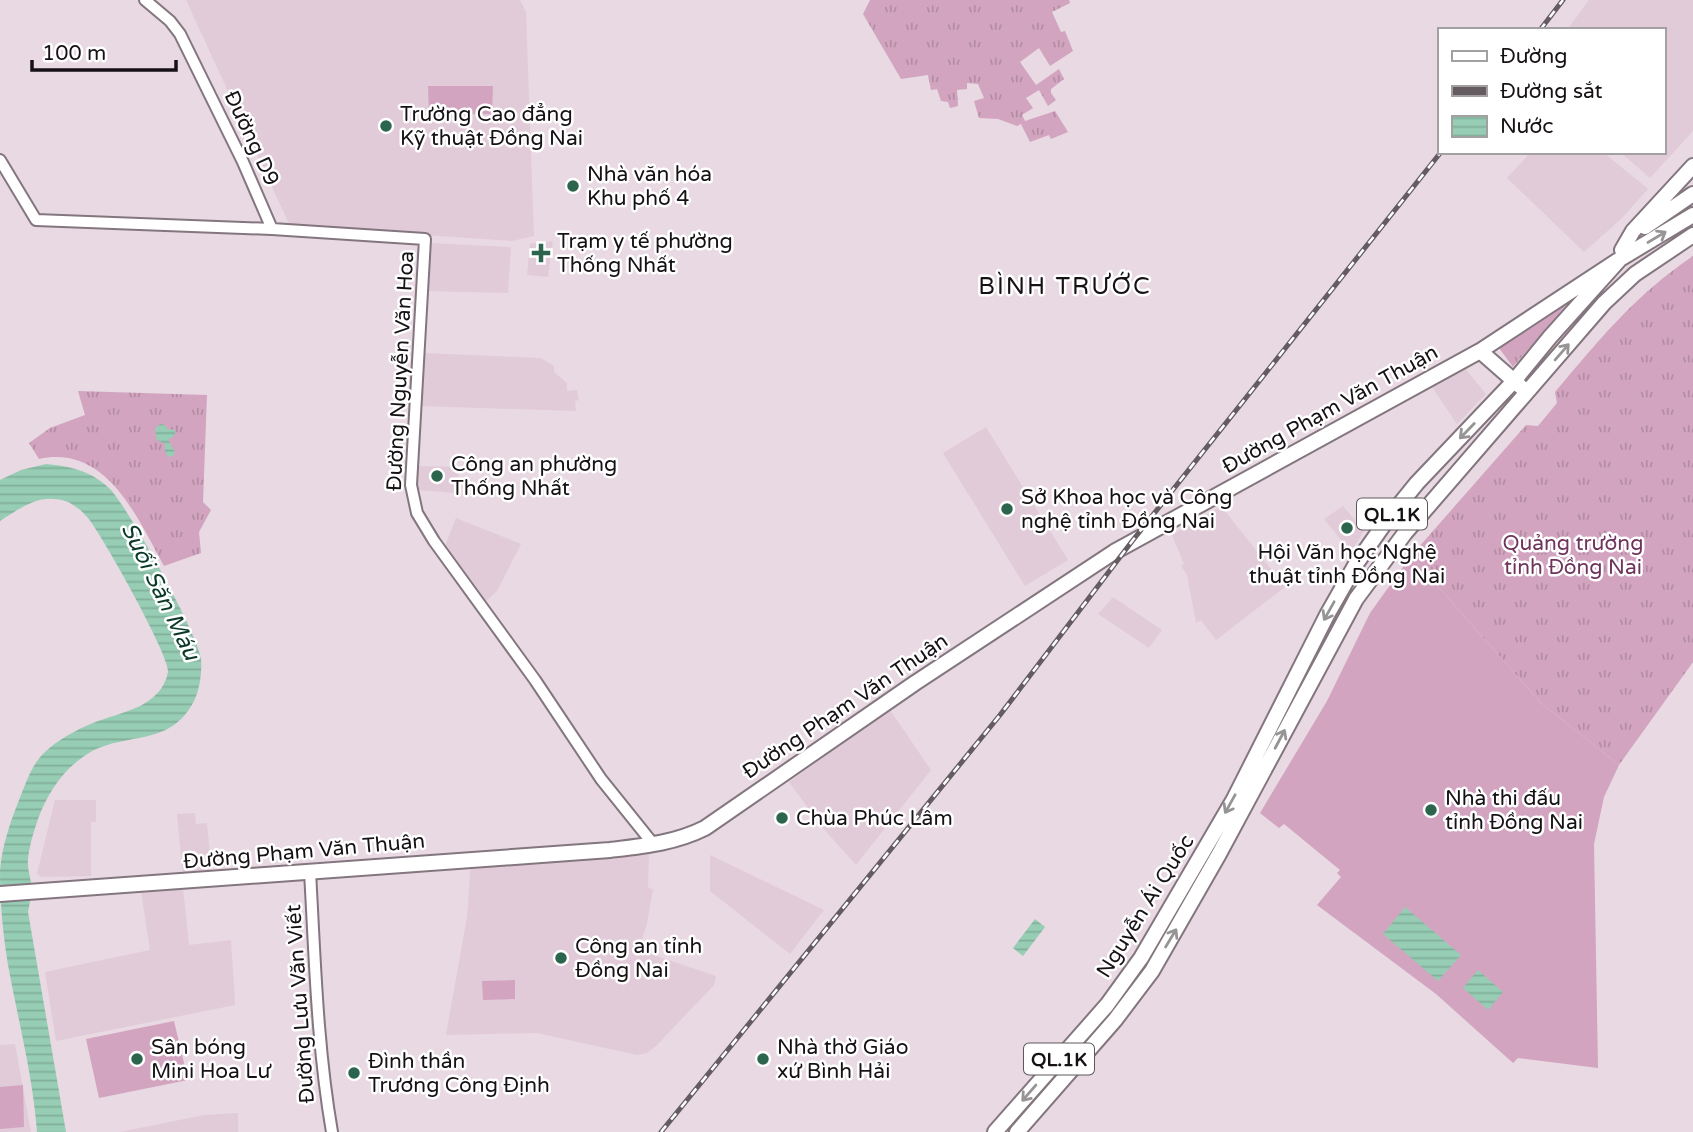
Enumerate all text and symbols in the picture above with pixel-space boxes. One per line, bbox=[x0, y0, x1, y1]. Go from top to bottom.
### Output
scale bar bbox=[32, 28, 175, 72]
legend bbox=[1438, 28, 1665, 154]
text: 100 m bbox=[42, 41, 106, 66]
text: Đường bbox=[1500, 44, 1568, 69]
text: Đường sắt bbox=[1500, 79, 1603, 104]
street label: Đường D9 bbox=[219, 87, 284, 190]
place label: Trường Cao đẳng Kỹ thuật Đồng Nai bbox=[400, 102, 583, 151]
text: Nước bbox=[1500, 114, 1554, 139]
marker: Trường Cao đẳng Kỹ thuật Đồng Nai bbox=[378, 118, 394, 134]
place label: Nhà văn hóa Khu phố 4 bbox=[587, 162, 712, 211]
marker: Nhà văn hóa Khu phố 4 bbox=[565, 178, 581, 194]
place label: Trạm y tế phường Thống Nhất bbox=[557, 229, 733, 278]
one-way arrow bbox=[1646, 230, 1666, 244]
marker: Trạm y tế phường Thống Nhất bbox=[531, 243, 551, 263]
street label: Đường Nguyễn Văn Hoa bbox=[382, 250, 419, 492]
district label: BÌNH TRƯỚC bbox=[978, 271, 1152, 301]
street label: Đường Phạm Văn Thuận bbox=[1218, 340, 1442, 479]
one-way arrow bbox=[1554, 343, 1570, 361]
one-way arrow bbox=[1459, 422, 1476, 439]
place label: Công an phường Thống Nhất bbox=[451, 452, 617, 501]
marker: Công an phường Thống Nhất bbox=[429, 468, 445, 484]
place label: Sở Khoa học và Công nghệ tỉnh Đồng Nai bbox=[1021, 485, 1233, 534]
road number: QL.1K bbox=[1357, 499, 1427, 530]
marker: Sở Khoa học và Công nghệ tỉnh Đồng Nai bbox=[999, 501, 1015, 517]
water label: Suối Săn Máu bbox=[115, 518, 206, 666]
marker: Hội Văn học Nghệ thuật tỉnh Đồng Nai bbox=[1339, 520, 1355, 536]
park label: Quảng trường tỉnh Đồng Nai bbox=[1503, 531, 1643, 580]
place label: Hội Văn học Nghệ thuật tỉnh Đồng Nai bbox=[1249, 540, 1445, 589]
one-way arrow bbox=[1322, 600, 1336, 620]
street label: Đường Phạm Văn Thuận bbox=[738, 628, 953, 785]
one-way arrow bbox=[1273, 729, 1287, 749]
place label: Nhà thi đấu tỉnh Đồng Nai bbox=[1445, 786, 1583, 835]
one-way arrow bbox=[1223, 793, 1237, 814]
marker: Nhà thi đấu tỉnh Đồng Nai bbox=[1423, 802, 1439, 818]
place label: Chùa Phúc Lâm bbox=[796, 806, 953, 831]
marker: Chùa Phúc Lâm bbox=[774, 810, 790, 826]
street label: Đường Phạm Văn Thuận bbox=[182, 828, 426, 875]
street label: Nguyễn Ái Quốc bbox=[1091, 830, 1199, 982]
street label: Đường Lưu Văn Viết bbox=[281, 904, 320, 1104]
one-way arrow bbox=[1164, 929, 1178, 949]
place label: Công an tỉnh Đồng Nai bbox=[575, 934, 702, 983]
marker: Công an tỉnh Đồng Nai bbox=[553, 950, 569, 966]
place label: Sân bóng Mini Hoa Lư bbox=[151, 1035, 272, 1084]
place label: Nhà thờ Giáo xứ Bình Hải bbox=[777, 1035, 908, 1084]
road number: QL.1K bbox=[1024, 1044, 1094, 1074]
place label: Đình thần Trương Công Định bbox=[368, 1049, 550, 1098]
marker: Sân bóng Mini Hoa Lư bbox=[129, 1051, 145, 1067]
marker: Nhà thờ Giáo xứ Bình Hải bbox=[755, 1051, 771, 1067]
marker: Đình thần Trương Công Định bbox=[346, 1065, 362, 1081]
one-way arrow bbox=[1021, 1084, 1037, 1102]

